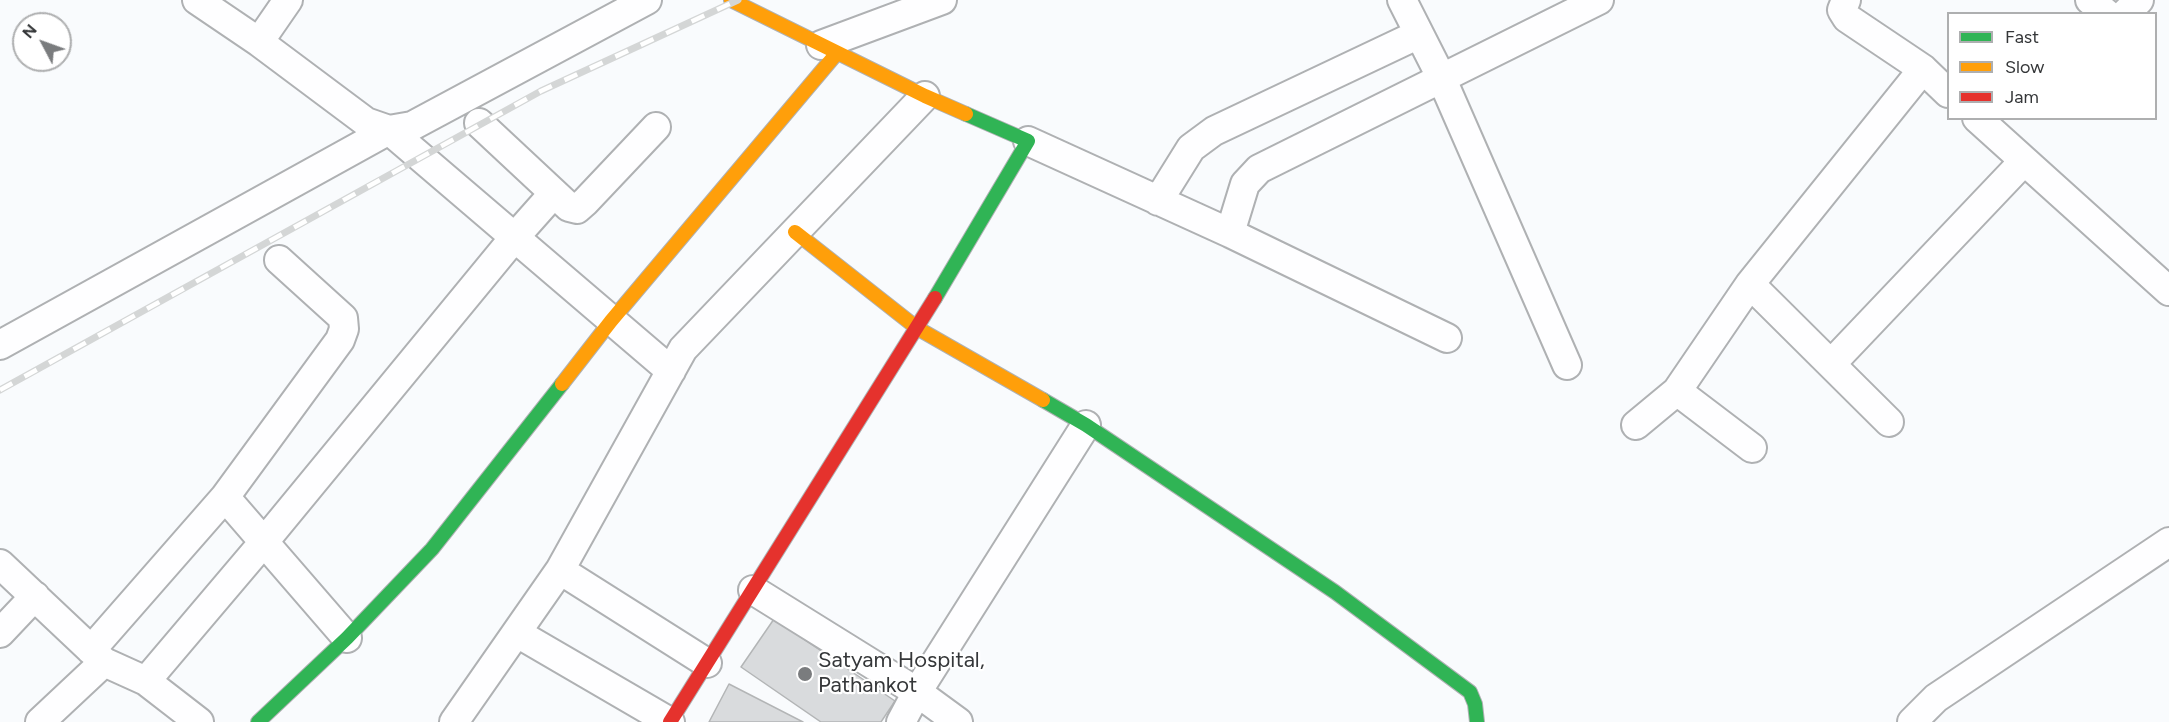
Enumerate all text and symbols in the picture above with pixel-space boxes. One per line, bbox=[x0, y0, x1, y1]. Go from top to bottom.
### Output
north arrow bbox=[12, 12, 72, 72]
legend bbox=[1947, 12, 2157, 120]
text: N bbox=[18, 20, 41, 42]
text: Fast bbox=[2005, 26, 2039, 48]
text: Slow bbox=[2005, 56, 2044, 78]
text: Jam bbox=[2005, 86, 2039, 108]
place label: Satyam Hospital, Pathankot bbox=[818, 648, 985, 700]
marker: Satyam Hospital, Pathankot bbox=[796, 665, 814, 683]

